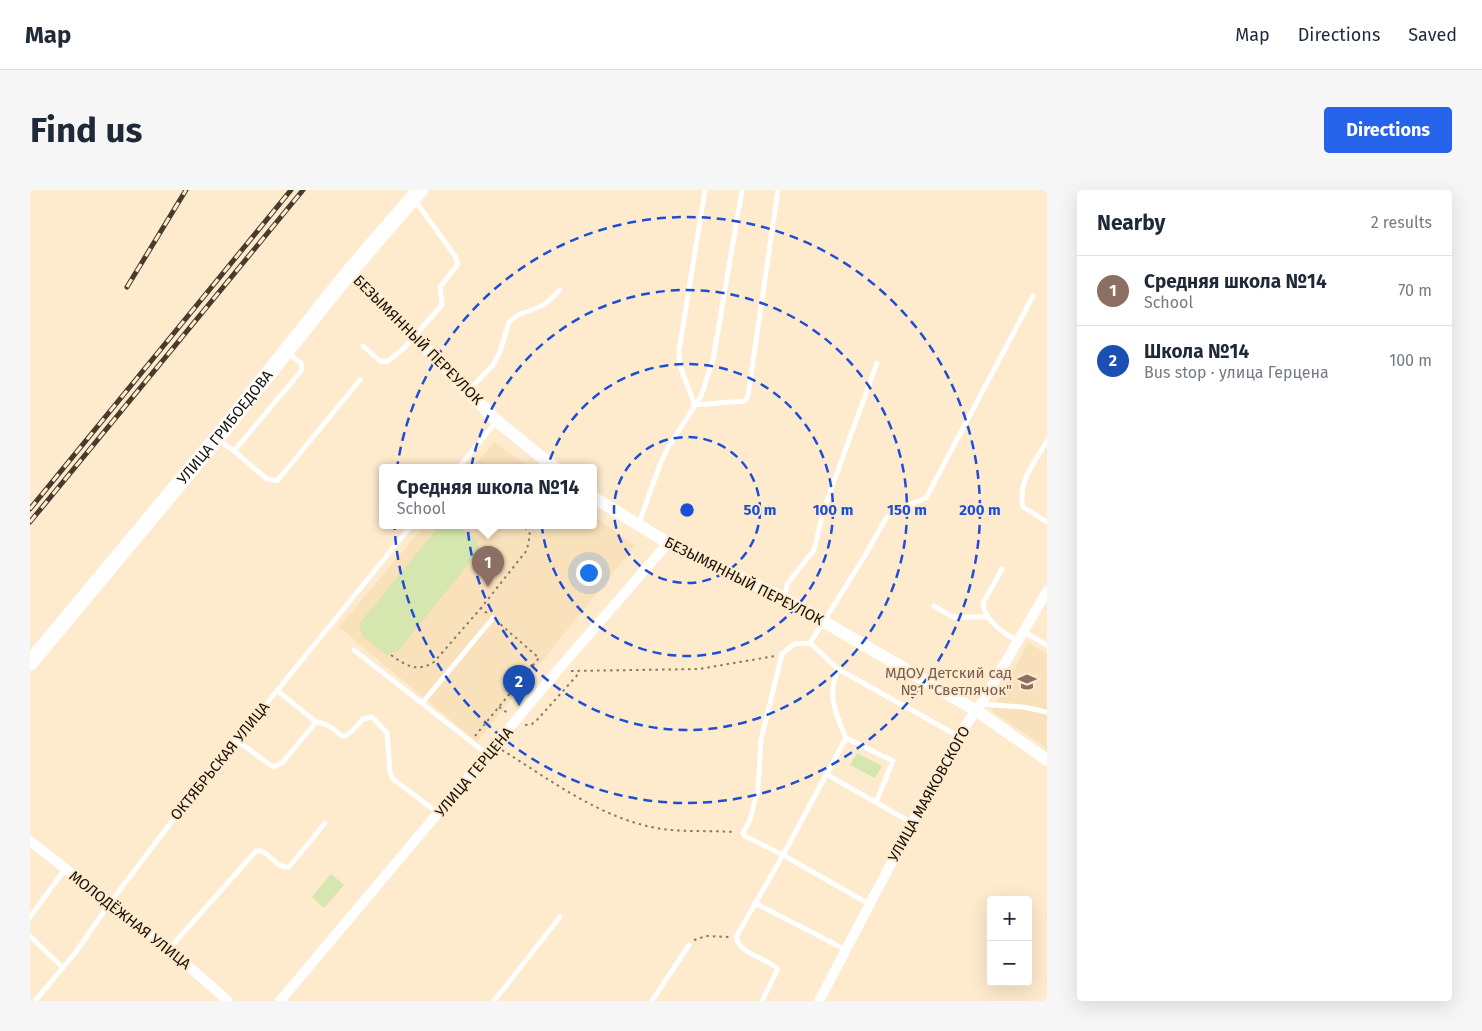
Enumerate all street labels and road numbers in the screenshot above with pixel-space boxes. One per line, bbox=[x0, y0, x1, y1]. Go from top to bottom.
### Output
street label: БЕЗЫМЯННЫЙ ПЕРЕУЛОК bbox=[349, 271, 487, 409]
street label: УЛИЦА ГРИБОЕДОВА bbox=[173, 366, 277, 488]
street label: БЕЗЫМЯННЫЙ ПЕРЕУЛОК bbox=[662, 533, 827, 629]
street label: ОКТЯБРЬСКАЯ УЛИЦА bbox=[167, 698, 274, 824]
street label: УЛИЦА ГЕРЦЕНА bbox=[431, 723, 517, 821]
street label: УЛИЦА МАЯКОВСКОГО bbox=[884, 723, 974, 865]
street label: МОЛОДЁЖНАЯ УЛИЦА bbox=[66, 867, 195, 973]

